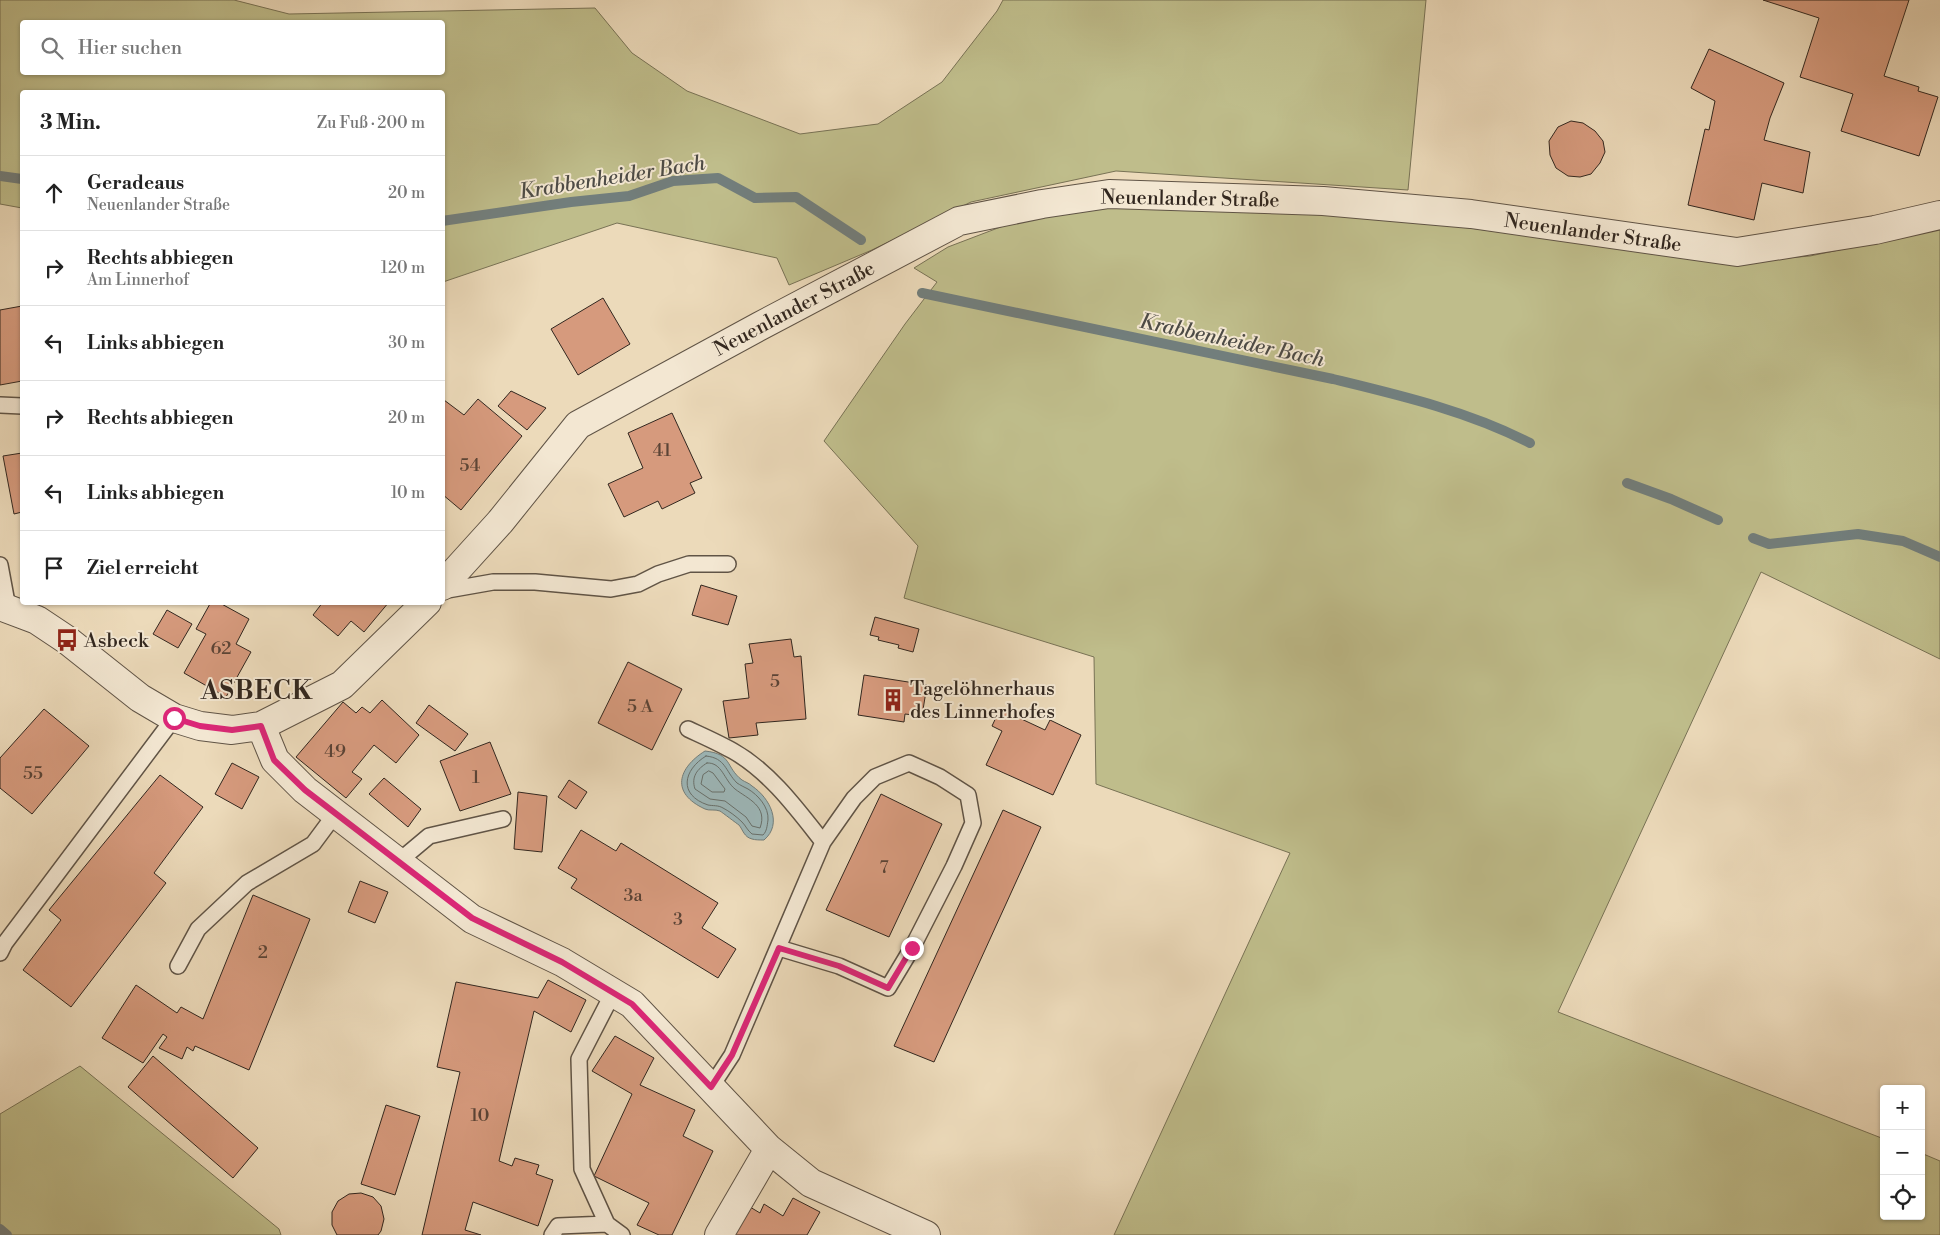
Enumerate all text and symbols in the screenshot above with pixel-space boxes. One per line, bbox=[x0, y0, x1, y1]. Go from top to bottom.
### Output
search box bbox=[20, 20, 445, 75]
icon: search bbox=[38, 34, 66, 62]
text: Hier suchen bbox=[78, 36, 182, 60]
text: 3 Min. bbox=[40, 110, 101, 136]
text: Zu Fuß · 200 m bbox=[317, 113, 425, 133]
water label: Krabbenheider Bach bbox=[517, 150, 708, 206]
text: Geradeaus bbox=[87, 171, 184, 195]
icon: ahead bbox=[40, 179, 68, 207]
text: 20 m bbox=[388, 183, 425, 203]
street label: Neuenlander Straße bbox=[1100, 185, 1280, 214]
text: Neuenlander Straße bbox=[87, 195, 230, 215]
street label: Neuenlander Straße bbox=[1502, 209, 1683, 258]
text: Rechts abbiegen bbox=[87, 246, 233, 270]
icon: right bbox=[40, 254, 68, 282]
street label: Neuenlander Straße bbox=[710, 256, 880, 362]
text: 120 m bbox=[381, 258, 425, 278]
text: Am Linnerhof bbox=[87, 270, 189, 290]
water label: Krabbenheider Bach bbox=[1137, 309, 1327, 373]
icon: left bbox=[40, 329, 68, 357]
text: Links abbiegen bbox=[87, 331, 224, 355]
text: 30 m bbox=[388, 333, 425, 353]
icon: right bbox=[40, 404, 68, 432]
text: Rechts abbiegen bbox=[87, 406, 233, 430]
text: 20 m bbox=[388, 408, 425, 428]
house number: 41 bbox=[653, 439, 671, 462]
house number: 54 bbox=[460, 454, 481, 477]
icon: left bbox=[40, 479, 68, 507]
text: Links abbiegen bbox=[87, 481, 224, 505]
text: 10 m bbox=[391, 483, 425, 503]
icon: arrive bbox=[40, 554, 68, 582]
text: Ziel erreicht bbox=[87, 556, 198, 580]
bus stop icon: Asbeck bbox=[54, 627, 80, 653]
place label: Asbeck bbox=[83, 629, 150, 654]
house number: 62 bbox=[210, 637, 232, 660]
house number: 5 bbox=[770, 670, 780, 693]
district label: ASBECK bbox=[200, 676, 313, 707]
place label: Tagelöhnerhaus des Linnerhofes bbox=[910, 677, 1055, 725]
building icon: Tagelöhnerhaus des Linnerhofes bbox=[880, 687, 906, 713]
house number: 5 A bbox=[627, 695, 654, 718]
route start bbox=[163, 707, 186, 730]
house number: 49 bbox=[324, 740, 346, 763]
house number: 55 bbox=[23, 762, 43, 785]
house number: 1 bbox=[472, 766, 480, 789]
house number: 7 bbox=[879, 856, 889, 879]
house number: 3a bbox=[623, 884, 643, 907]
house number: 3 bbox=[673, 908, 683, 931]
route end bbox=[901, 937, 924, 960]
house number: 2 bbox=[258, 941, 268, 964]
map controls bbox=[1880, 1085, 1925, 1220]
button: + bbox=[1880, 1085, 1925, 1130]
house number: 10 bbox=[470, 1104, 490, 1127]
button: − bbox=[1880, 1130, 1925, 1175]
button: locate bbox=[1880, 1175, 1925, 1220]

